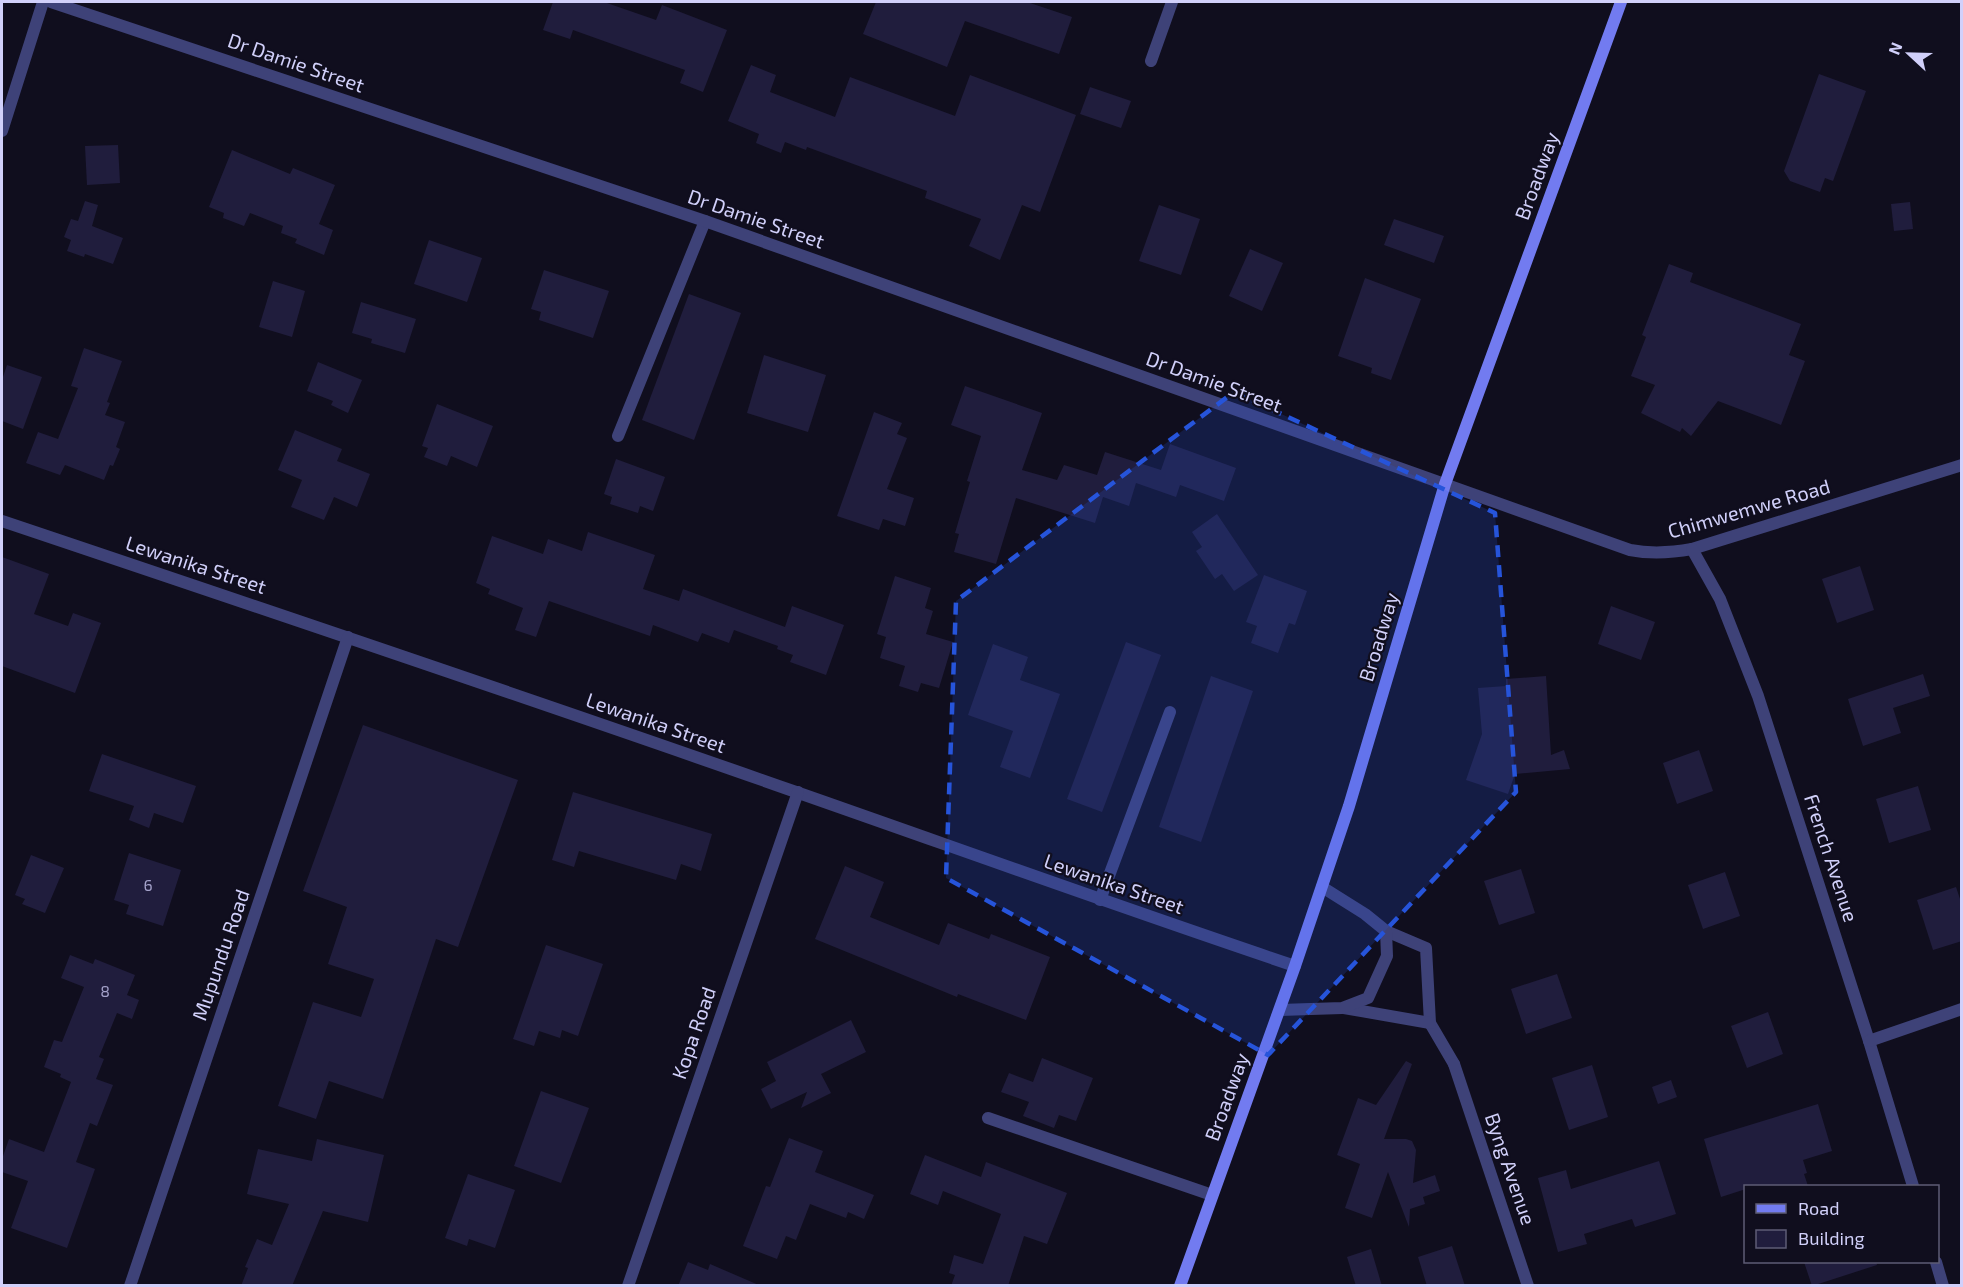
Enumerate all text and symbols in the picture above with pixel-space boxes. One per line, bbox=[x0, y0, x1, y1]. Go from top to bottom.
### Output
north arrow bbox=[1879, 24, 1939, 84]
street label: Dr Damie Street bbox=[225, 27, 368, 97]
text: N bbox=[1884, 39, 1906, 57]
street label: Broadway bbox=[1509, 128, 1563, 223]
street label: Dr Damie Street bbox=[685, 183, 828, 253]
street label: Dr Damie Street bbox=[1143, 345, 1286, 417]
street label: Chimwemwe Road bbox=[1665, 473, 1833, 543]
street label: Lewanika Street bbox=[123, 530, 270, 598]
street label: Broadway bbox=[1353, 589, 1403, 684]
street label: Lewanika Street bbox=[583, 687, 730, 757]
street label: French Avenue bbox=[1800, 791, 1864, 925]
street label: Lewanika Street bbox=[1041, 848, 1188, 918]
house number: 6 bbox=[143, 875, 153, 894]
street label: Mupundu Road bbox=[186, 886, 254, 1023]
house number: 8 bbox=[100, 981, 110, 1000]
street label: Kopa Road bbox=[666, 983, 720, 1082]
street label: Broadway bbox=[1199, 1049, 1253, 1144]
street label: Byng Avenue bbox=[1481, 1110, 1541, 1228]
legend bbox=[1744, 1185, 1939, 1263]
text: Road bbox=[1798, 1197, 1839, 1219]
text: Building bbox=[1798, 1227, 1865, 1249]

